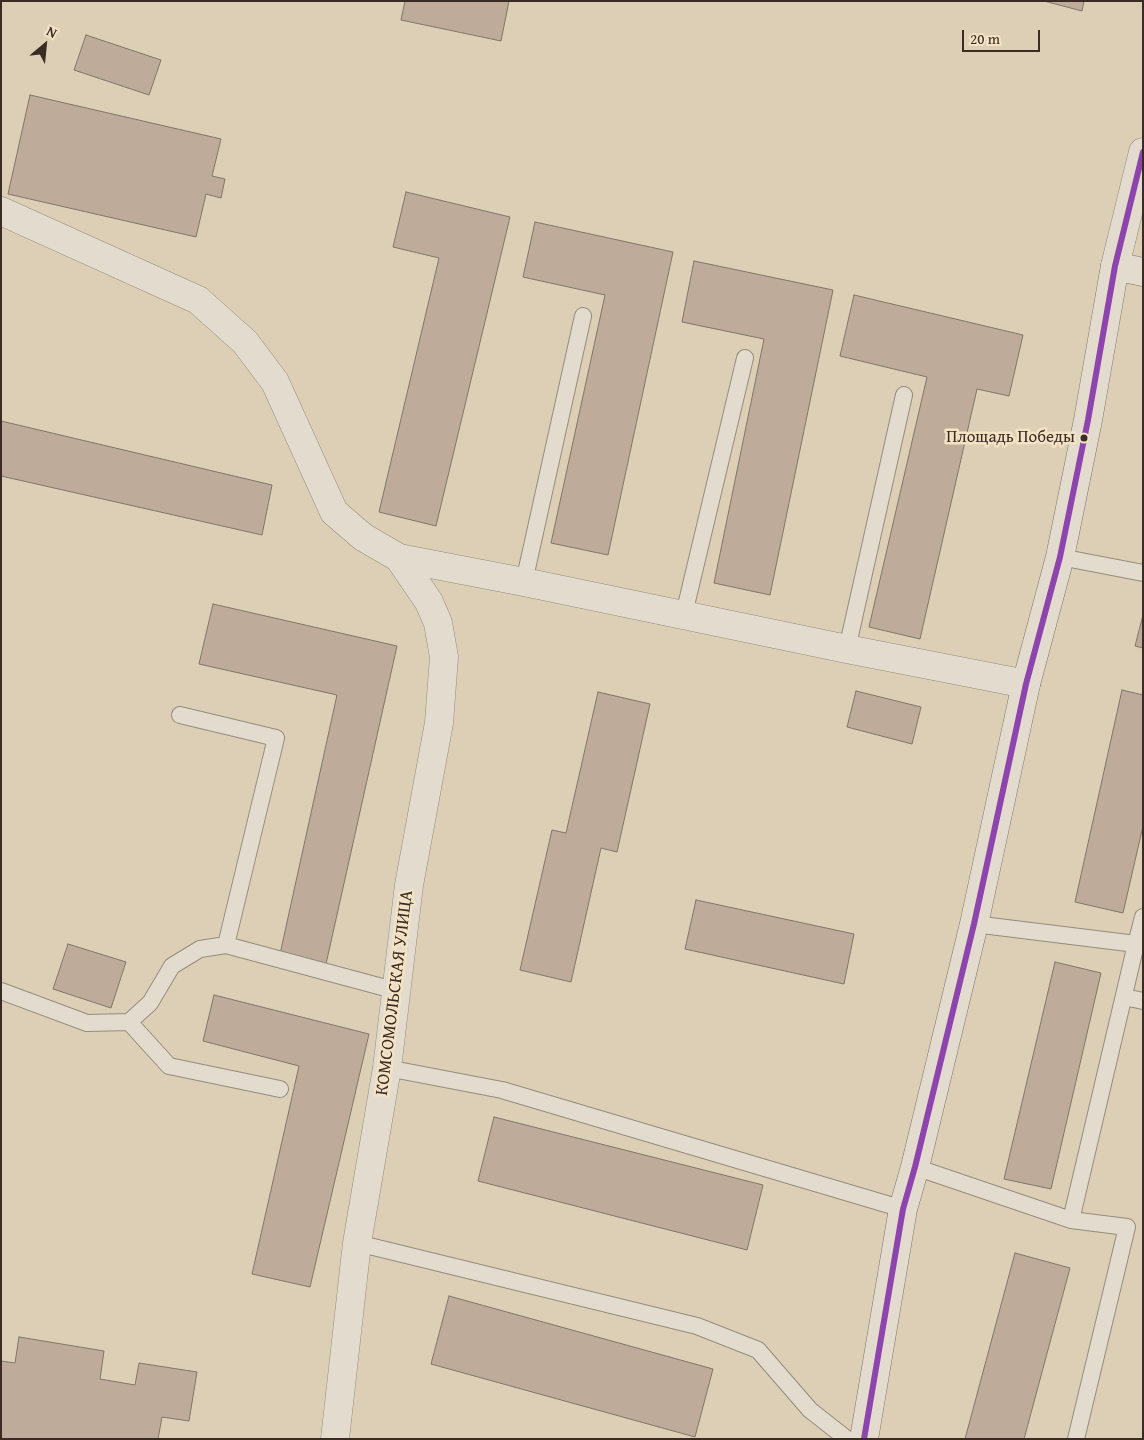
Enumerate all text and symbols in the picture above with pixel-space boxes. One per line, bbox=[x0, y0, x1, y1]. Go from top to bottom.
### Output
north arrow bbox=[20, 20, 70, 70]
scale bar bbox=[964, 20, 1042, 52]
text: N bbox=[43, 21, 61, 43]
text: 20 m bbox=[970, 28, 1000, 49]
place label: Площадь Победы bbox=[946, 428, 1075, 448]
marker: Площадь Победы bbox=[1079, 433, 1089, 443]
street label: КОМСОМОЛЬСКАЯ УЛИЦА bbox=[372, 889, 418, 1097]

